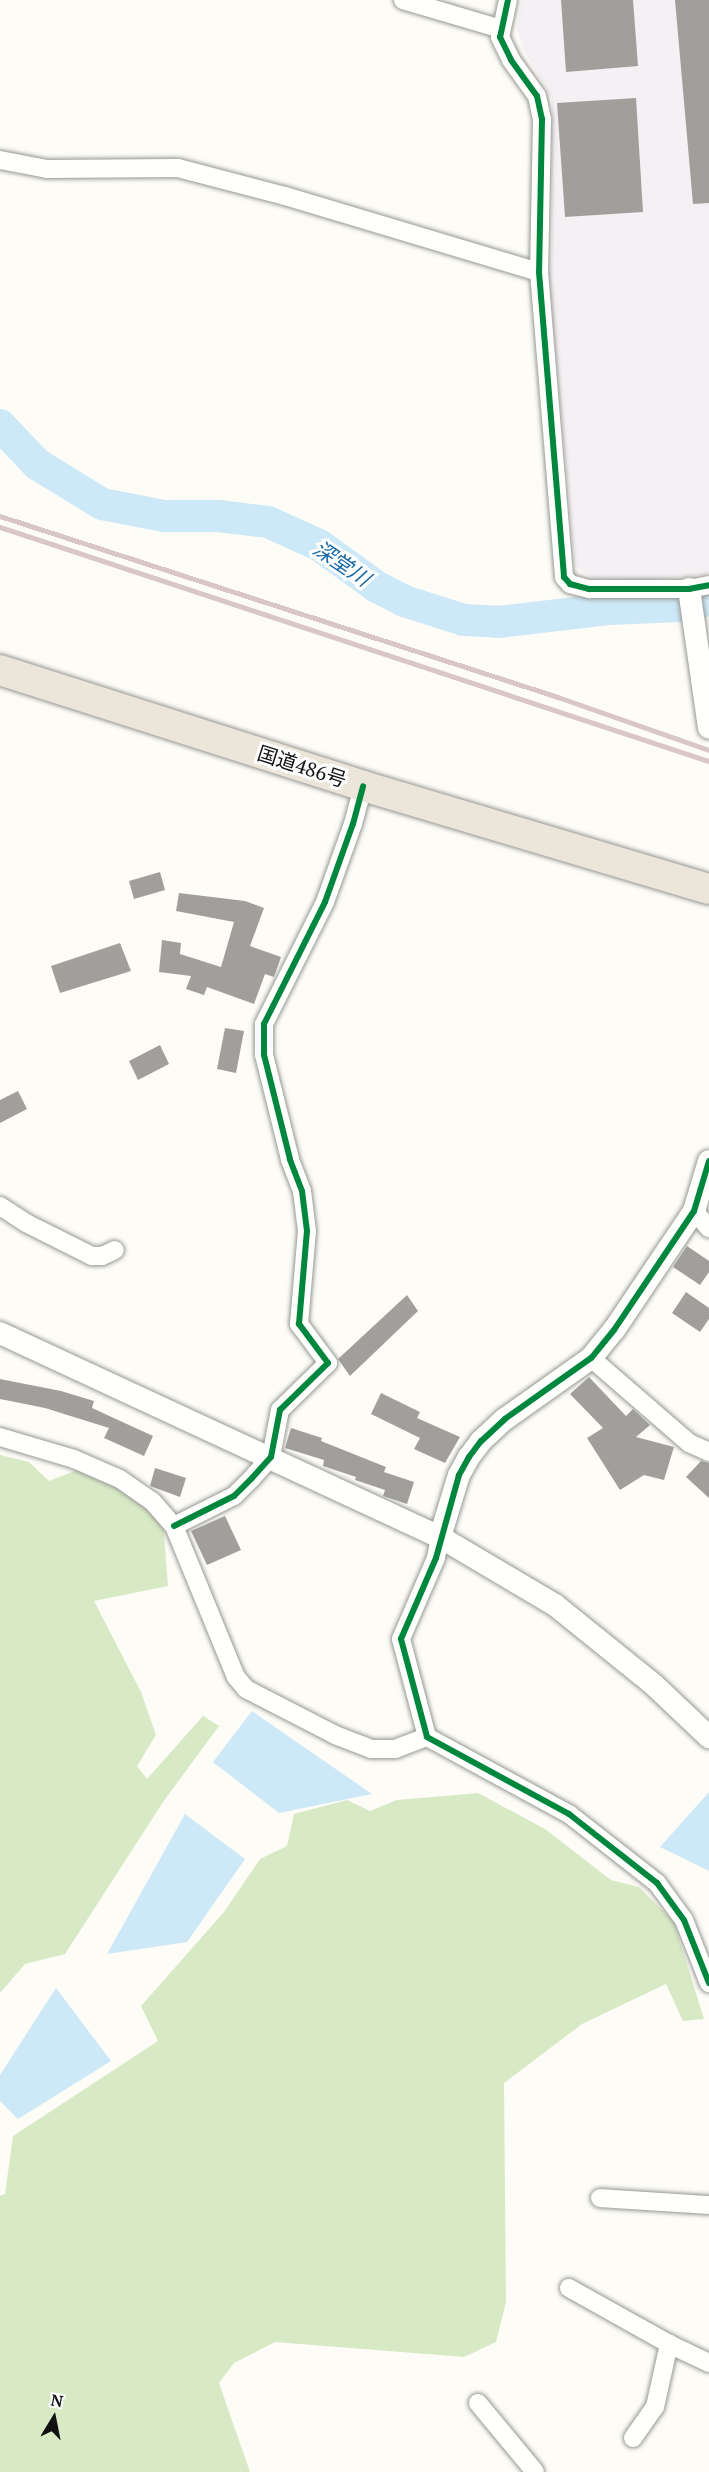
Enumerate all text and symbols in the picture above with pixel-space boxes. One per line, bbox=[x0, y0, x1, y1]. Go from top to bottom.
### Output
water label: 深堂川 bbox=[309, 535, 375, 591]
street label: 国道486号 bbox=[255, 740, 349, 792]
north arrow bbox=[24, 2388, 84, 2448]
text: N bbox=[49, 2388, 65, 2412]

